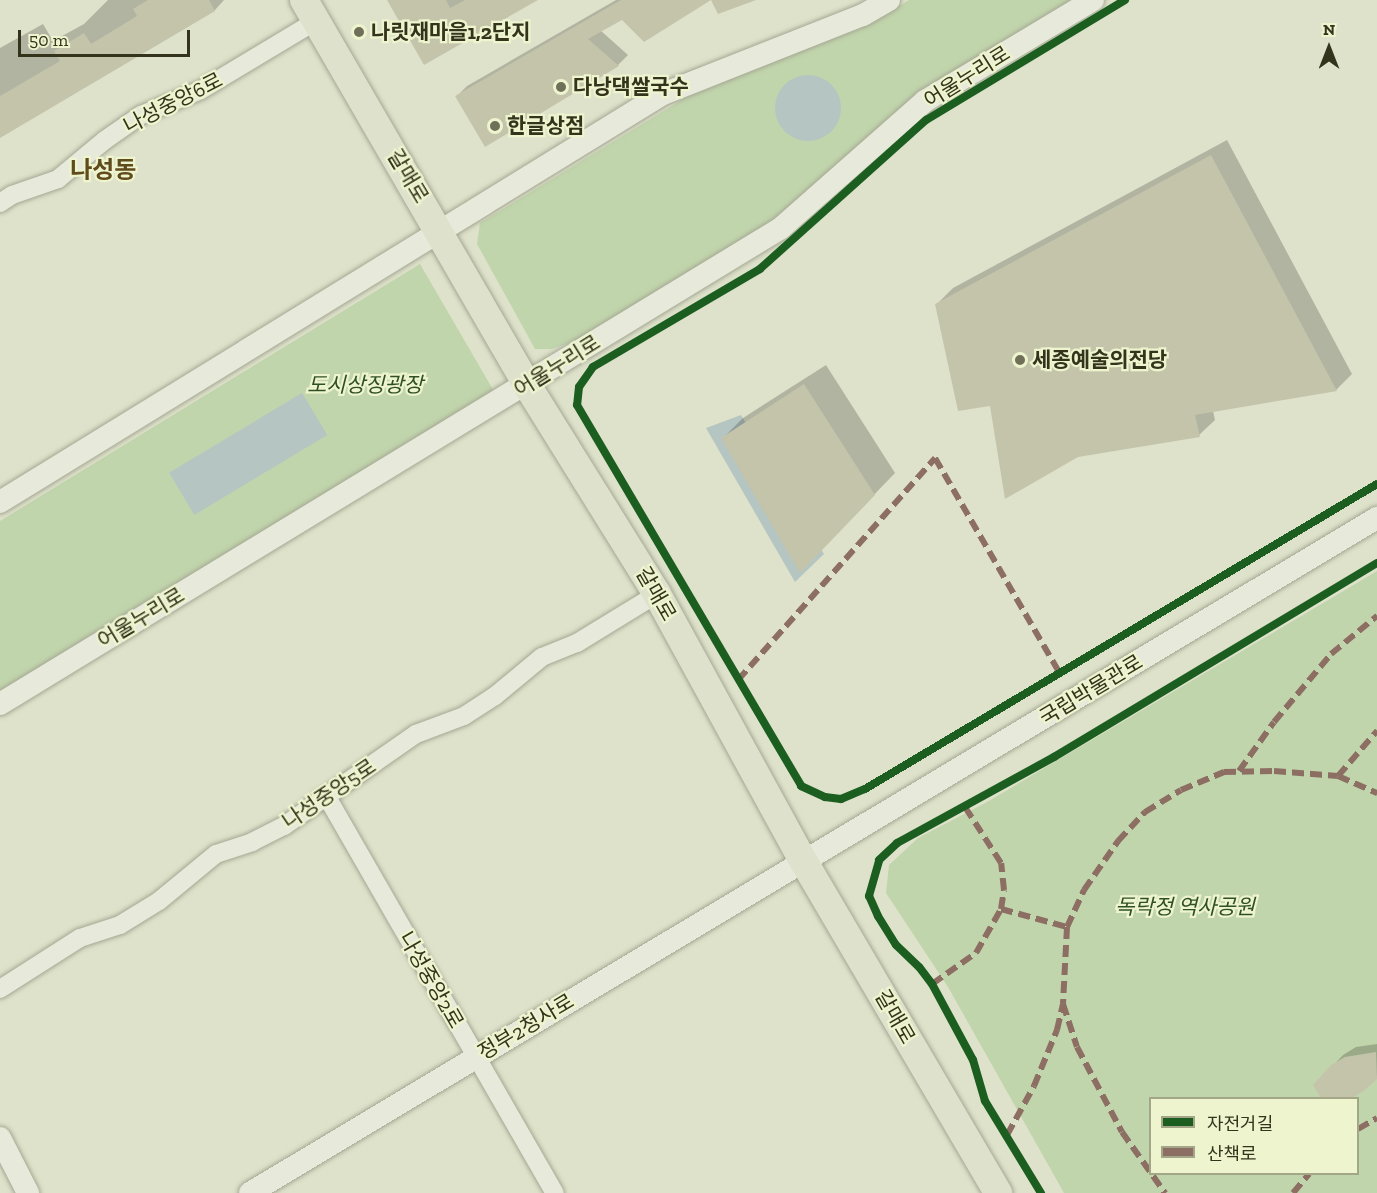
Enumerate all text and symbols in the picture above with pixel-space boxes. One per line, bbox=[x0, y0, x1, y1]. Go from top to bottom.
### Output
scale bar bbox=[21, 18, 194, 56]
north arrow bbox=[1299, 18, 1359, 78]
place label: 나릿재마을1,2단지 bbox=[371, 19, 531, 45]
text: N bbox=[1323, 20, 1335, 39]
marker: 나릿재마을1,2단지 bbox=[352, 25, 366, 39]
text: 50 m bbox=[29, 29, 68, 51]
street label: 어울누리로 bbox=[919, 41, 1015, 113]
street label: 나성중앙6로 bbox=[119, 67, 227, 139]
place label: 다낭댁쌀국수 bbox=[573, 74, 689, 100]
marker: 다낭댁쌀국수 bbox=[554, 80, 568, 94]
place label: 한글상점 bbox=[507, 113, 584, 139]
marker: 한글상점 bbox=[488, 119, 502, 133]
street label: 갈매로 bbox=[382, 145, 434, 207]
district label: 나성동 bbox=[70, 156, 136, 184]
street label: 어울누리로 bbox=[509, 330, 605, 402]
place label: 세종예술의전당 bbox=[1032, 347, 1167, 373]
marker: 세종예술의전당 bbox=[1013, 353, 1027, 367]
park label: 도시상징광장 bbox=[307, 372, 423, 398]
street label: 갈매로 bbox=[631, 563, 681, 625]
street label: 어울누리로 bbox=[93, 582, 189, 654]
street label: 국립박물관로 bbox=[1035, 649, 1147, 731]
street label: 나성중앙5로 bbox=[277, 754, 381, 834]
park label: 독락정 역사공원 bbox=[1115, 894, 1255, 920]
street label: 나성중앙2로 bbox=[393, 927, 469, 1033]
street label: 갈매로 bbox=[870, 986, 920, 1048]
street label: 정부2청사로 bbox=[473, 989, 579, 1065]
legend bbox=[1149, 1097, 1359, 1175]
text: 자전거길 bbox=[1207, 1113, 1273, 1135]
text: 산책로 bbox=[1207, 1143, 1257, 1165]

